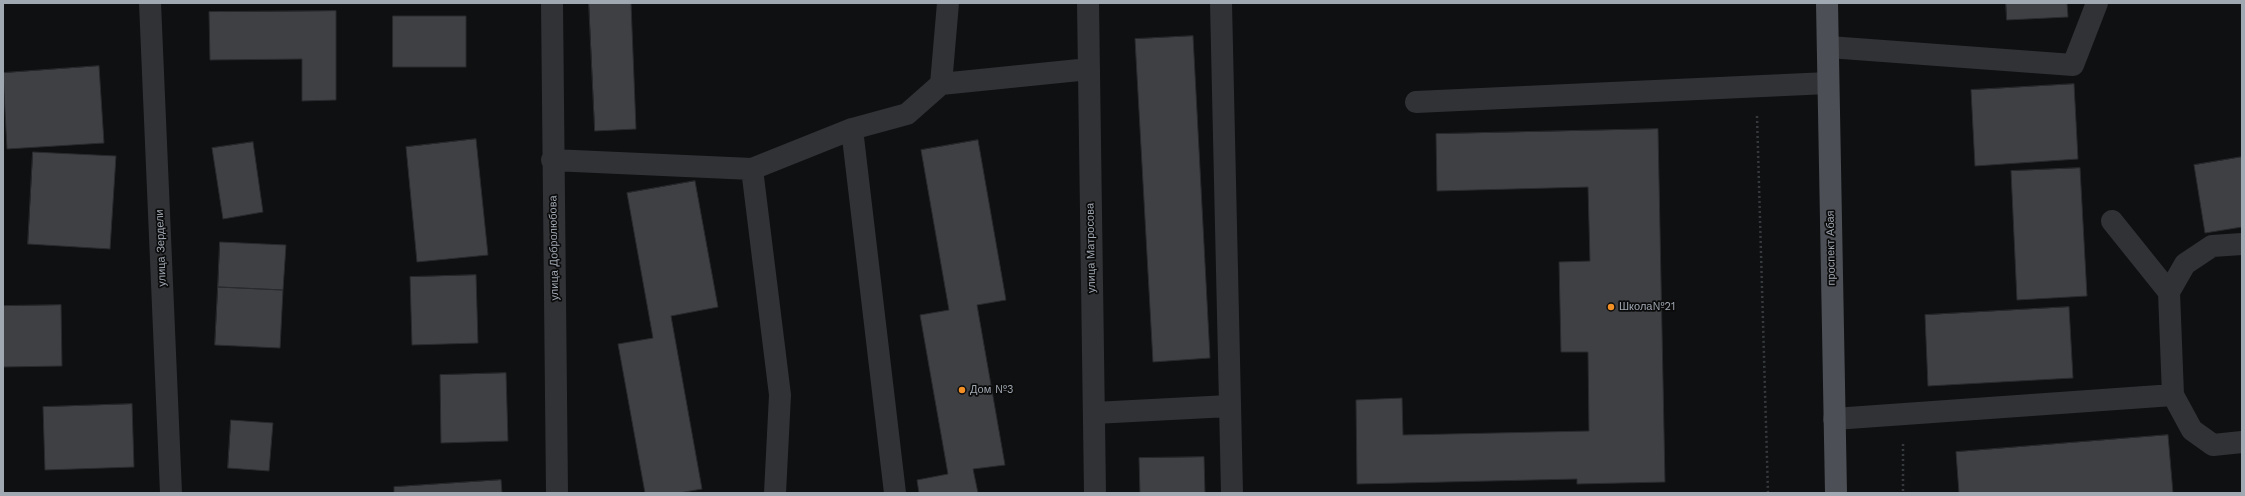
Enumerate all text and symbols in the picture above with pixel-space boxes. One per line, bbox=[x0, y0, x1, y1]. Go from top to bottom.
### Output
street label: улица Добролюбова bbox=[546, 195, 562, 301]
street label: улица Матросова bbox=[1084, 203, 1098, 293]
street label: улица Зердели bbox=[153, 209, 169, 287]
street label: проспект Абая bbox=[1824, 210, 1838, 286]
place label: Школа№21 bbox=[1619, 300, 1675, 314]
marker: Школа№21 bbox=[1606, 302, 1616, 312]
place label: Дом №3 bbox=[970, 383, 1013, 397]
marker: Дом №3 bbox=[957, 385, 967, 395]

